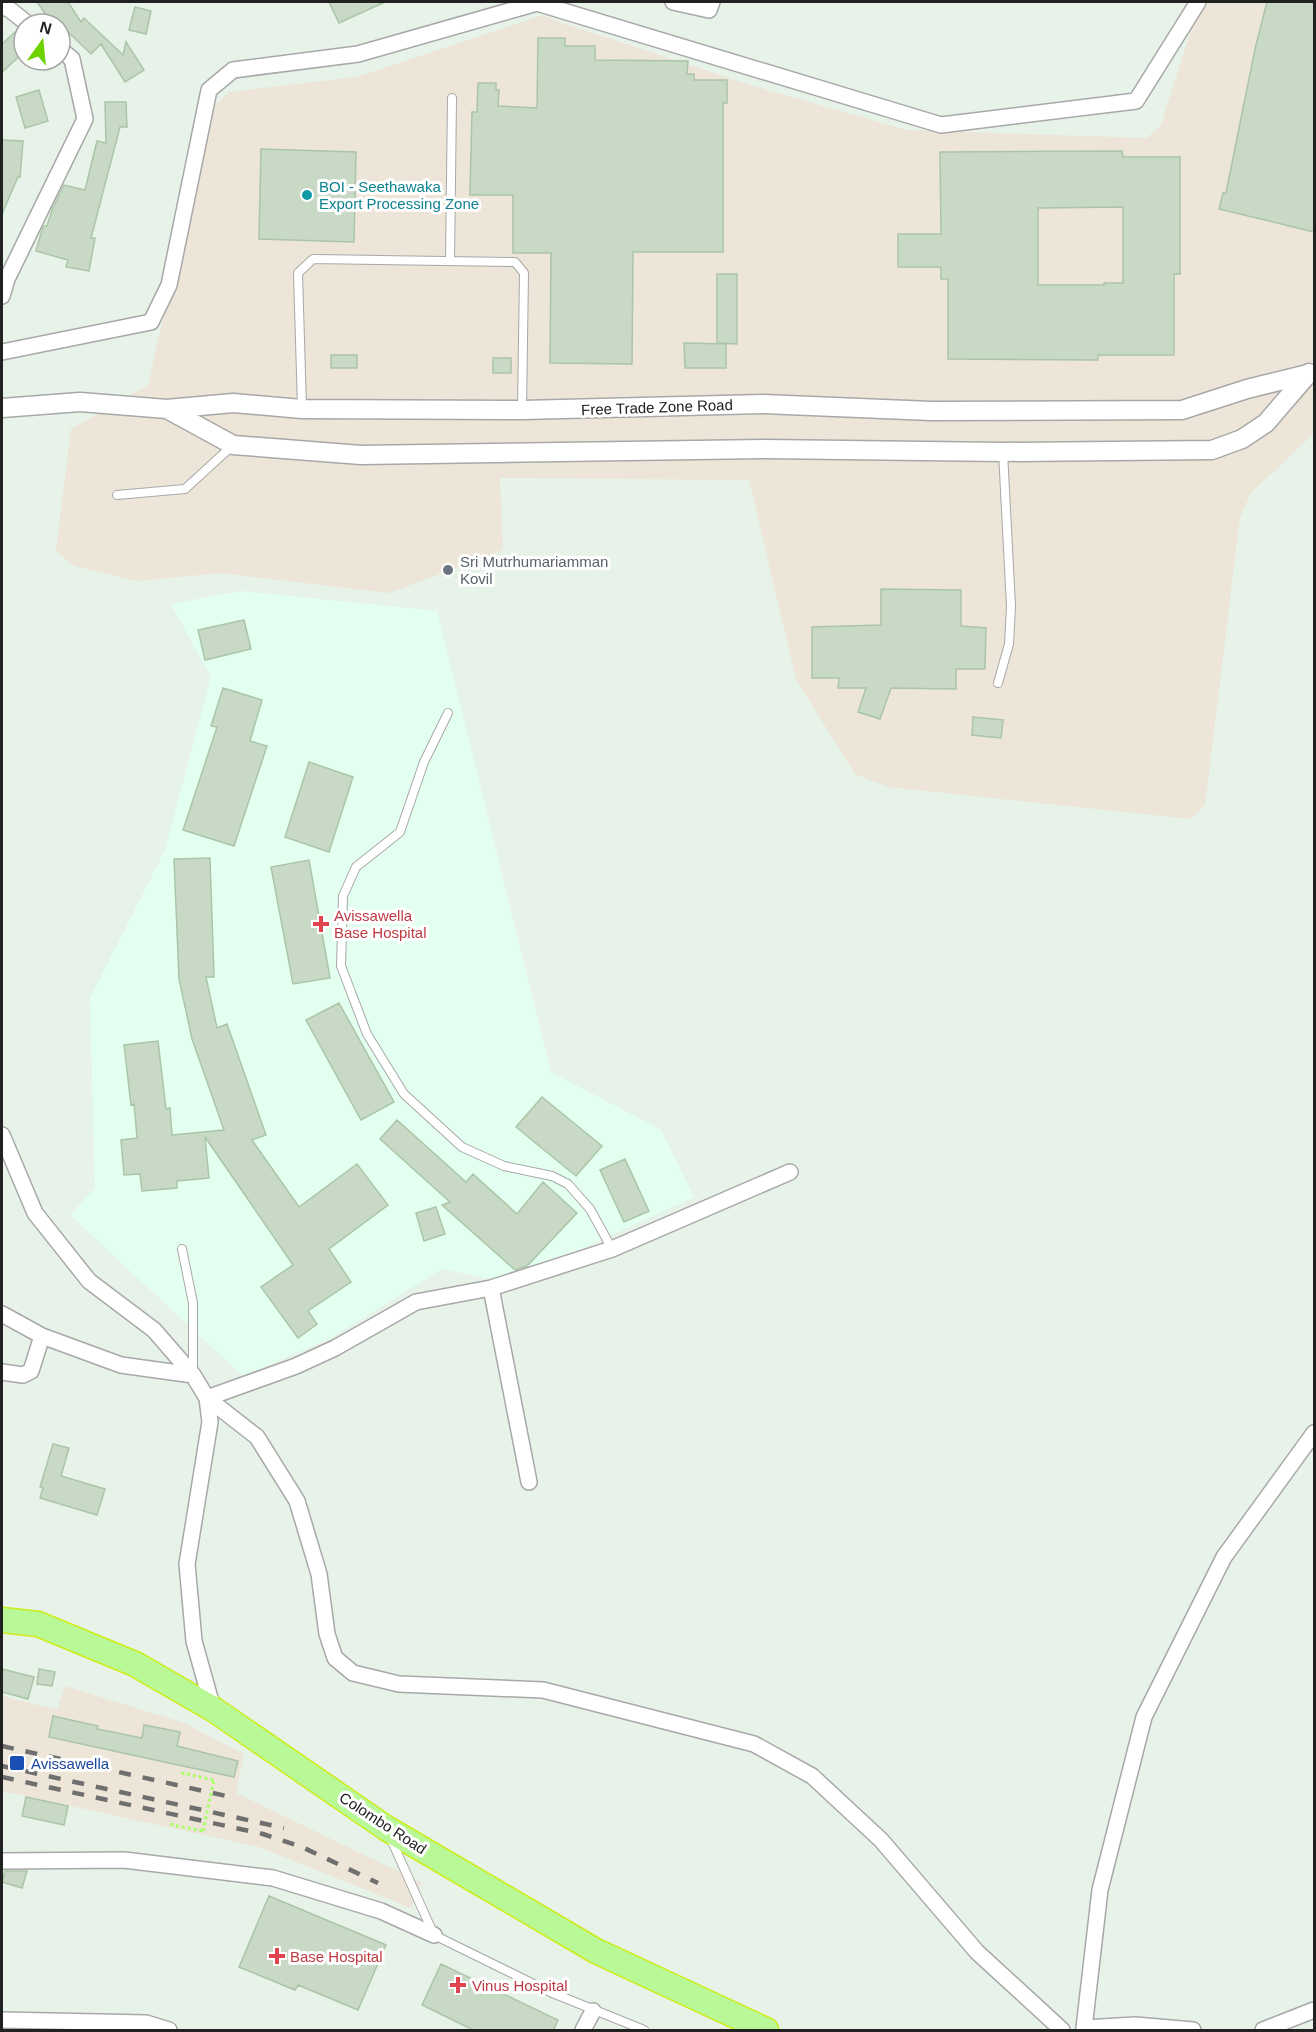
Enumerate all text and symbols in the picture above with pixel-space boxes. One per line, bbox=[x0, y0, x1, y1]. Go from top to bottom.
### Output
north arrow bbox=[12, 12, 72, 72]
text: N bbox=[38, 18, 54, 38]
place label: BOI - Seethawaka Export Processing Zone bbox=[319, 178, 479, 212]
marker: BOI - Seethawaka Export Processing Zone bbox=[300, 188, 314, 202]
street label: Free Trade Zone Road bbox=[581, 396, 733, 418]
place label: Sri Mutrhumariamman Kovil bbox=[460, 553, 608, 587]
marker: Sri Mutrhumariamman Kovil bbox=[441, 563, 455, 577]
place label: Avissawella Base Hospital bbox=[334, 907, 427, 941]
marker: Avissawella Base Hospital bbox=[312, 915, 330, 933]
marker: Avissawella bbox=[8, 1754, 26, 1772]
place label: Avissawella bbox=[31, 1755, 110, 1772]
street label: Colombo Road bbox=[336, 1789, 430, 1857]
marker: Base Hospital bbox=[268, 1947, 286, 1965]
place label: Base Hospital bbox=[290, 1948, 383, 1965]
marker: Vinus Hospital bbox=[449, 1976, 467, 1994]
place label: Vinus Hospital bbox=[472, 1977, 568, 1994]

